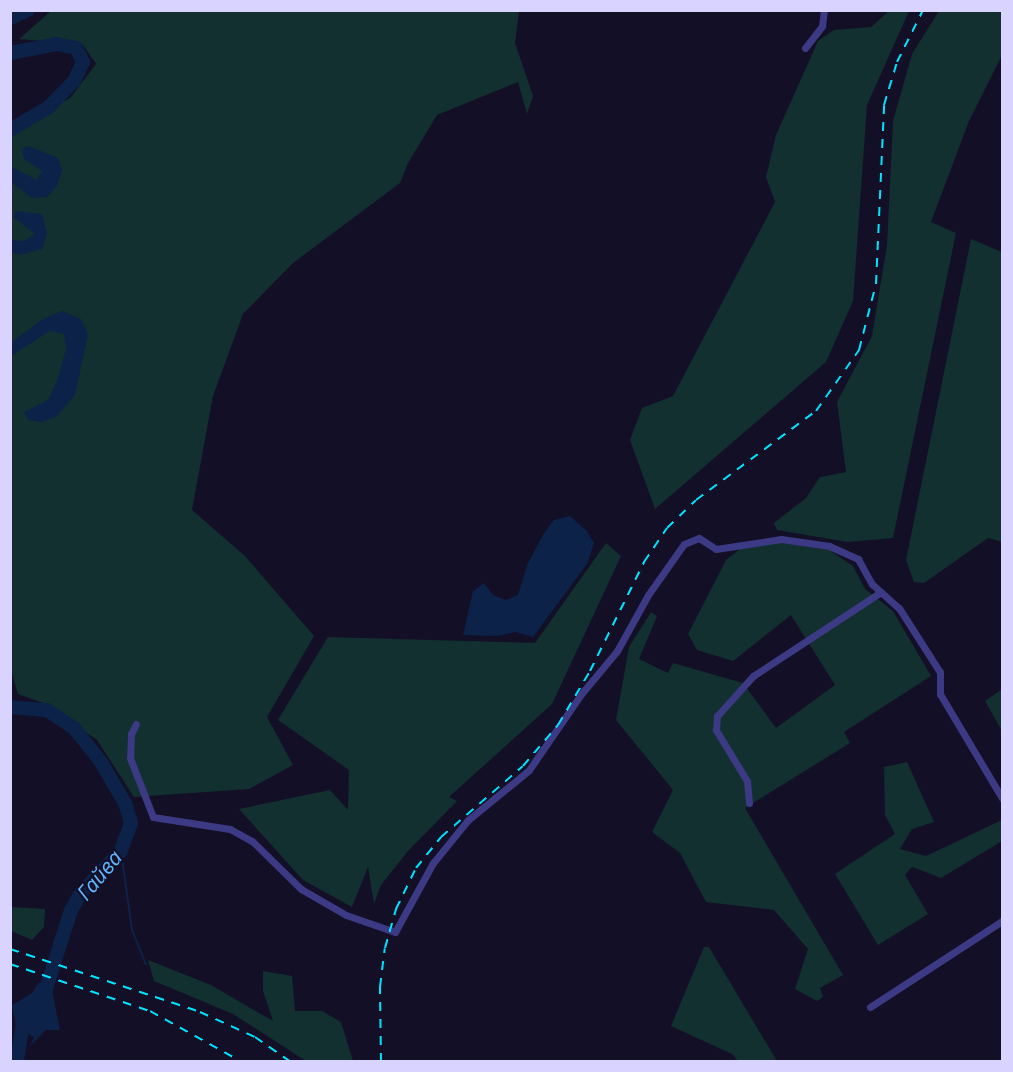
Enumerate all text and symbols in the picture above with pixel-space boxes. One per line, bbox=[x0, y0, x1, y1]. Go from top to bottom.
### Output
water label: Гайва bbox=[71, 845, 127, 905]

